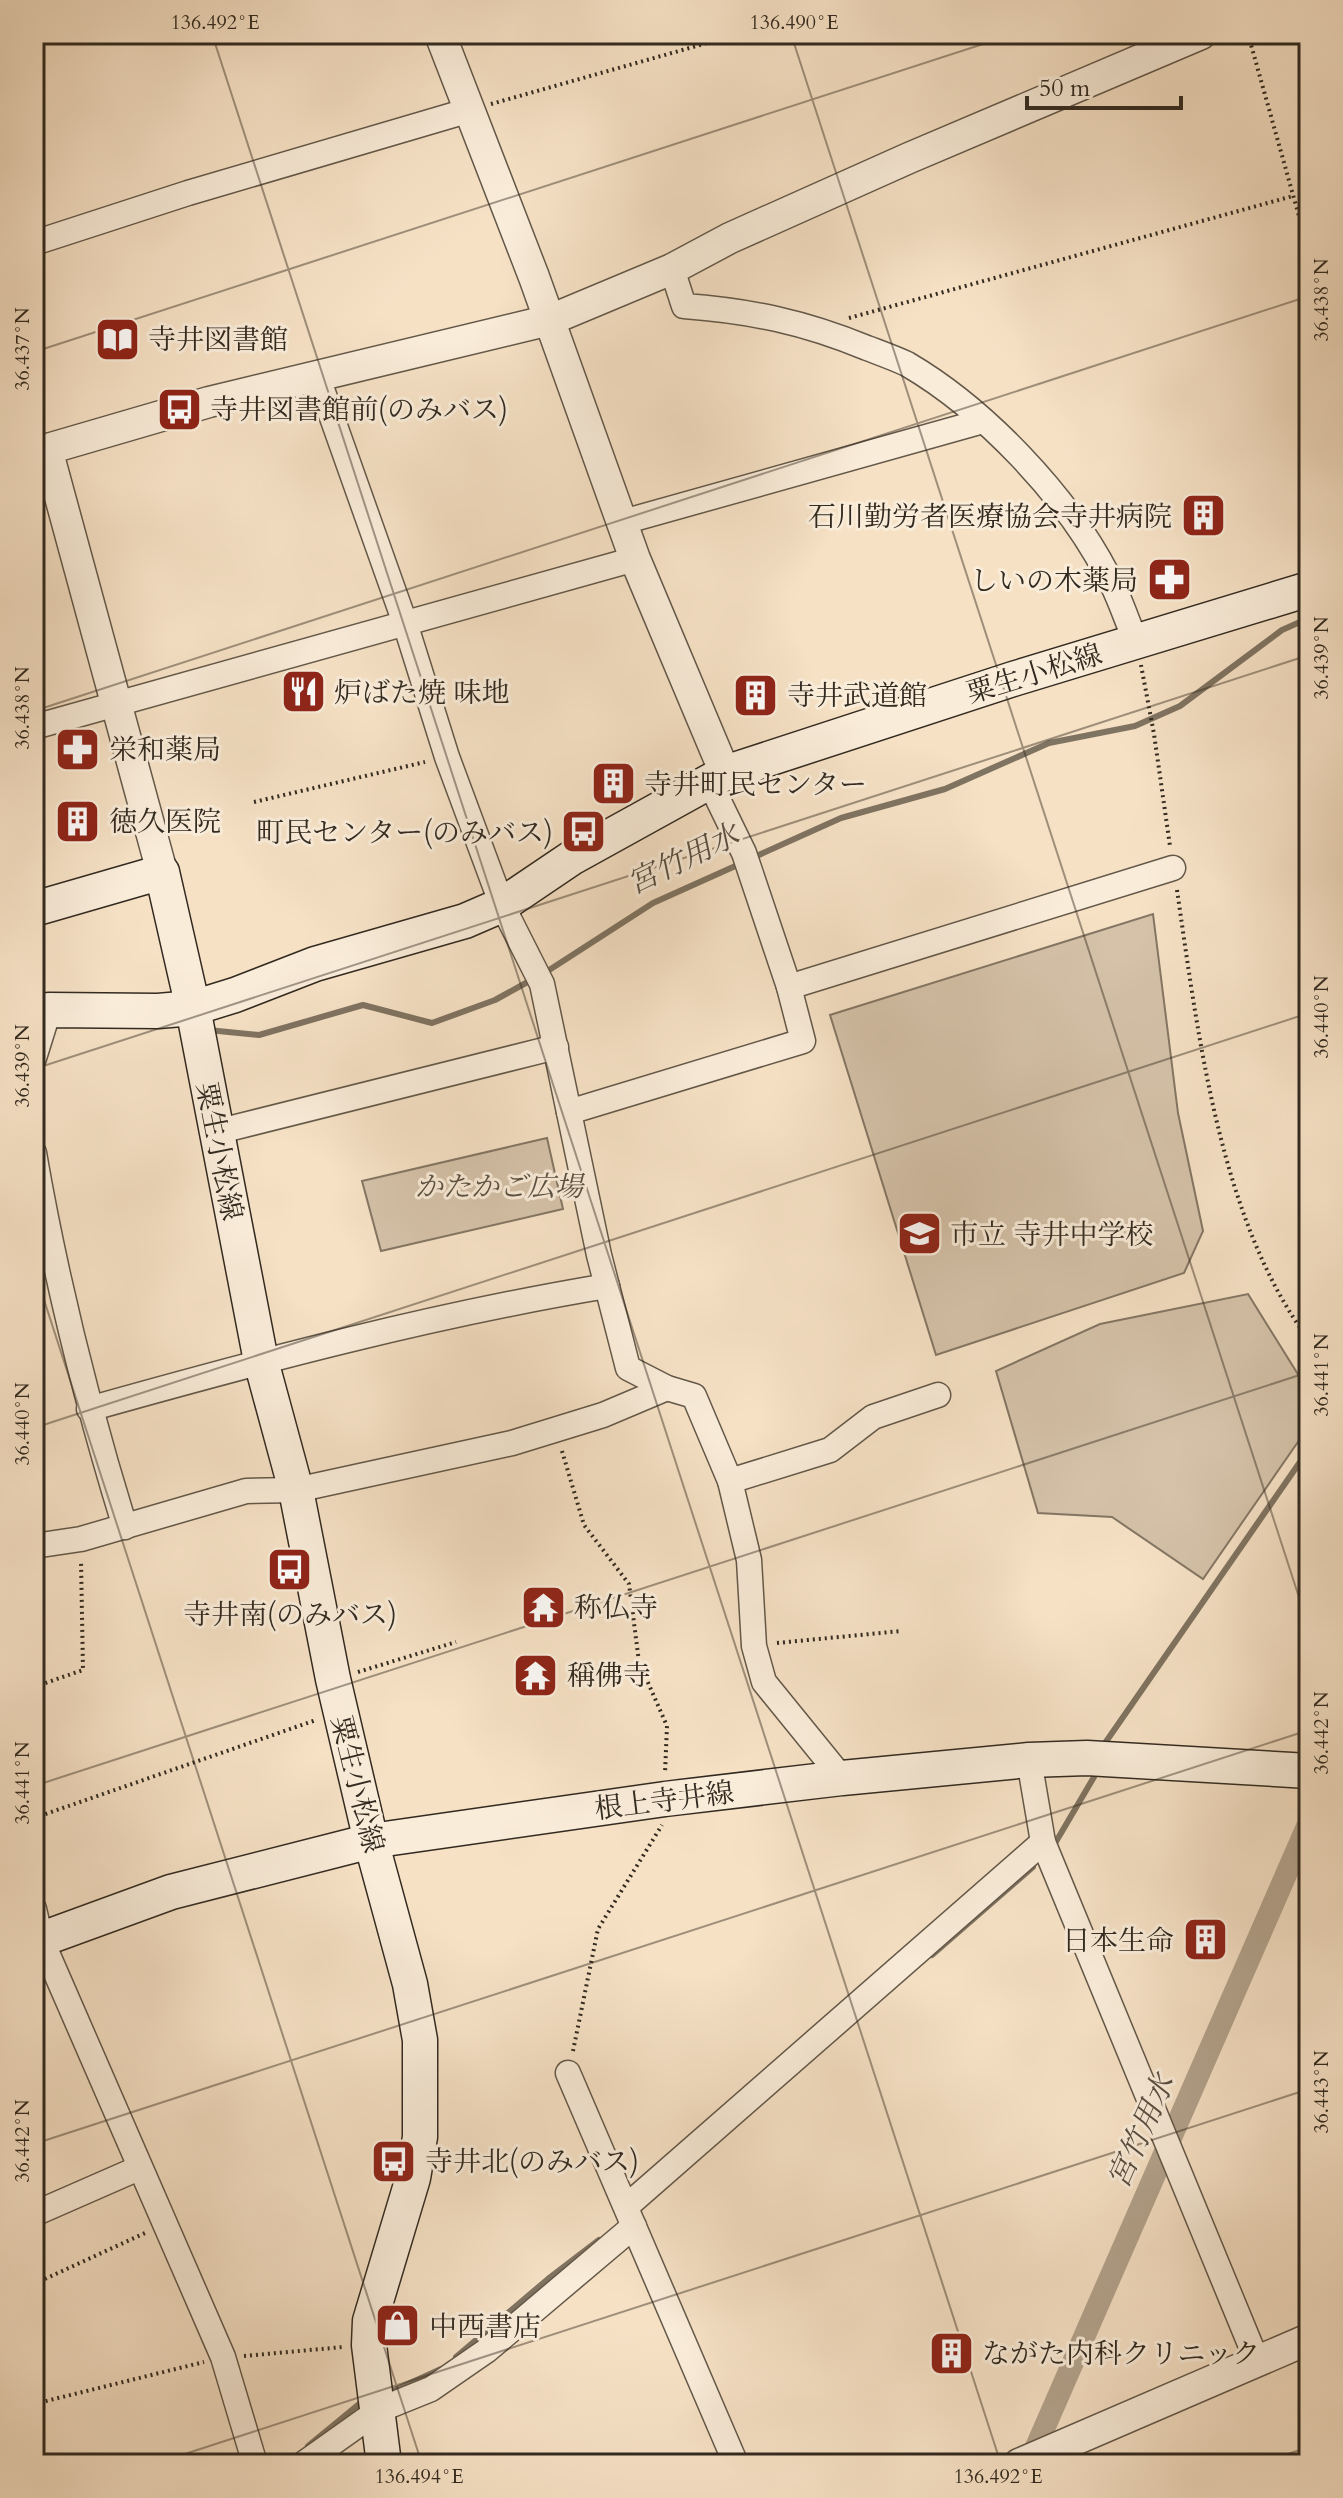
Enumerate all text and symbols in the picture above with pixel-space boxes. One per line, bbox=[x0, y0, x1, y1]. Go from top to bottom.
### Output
text: 136.492°E bbox=[170, 9, 260, 36]
text: 136.490°E bbox=[749, 9, 839, 36]
scale bar bbox=[1027, 60, 1181, 110]
text: 50 m bbox=[1039, 72, 1091, 105]
text: 36.438°N bbox=[1308, 258, 1335, 342]
text: 36.437°N bbox=[9, 307, 36, 391]
library icon: 寺井図書館 bbox=[93, 315, 141, 363]
place label: 寺井図書館 bbox=[148, 321, 288, 359]
bus stop icon: 寺井図書館前(のみバス) bbox=[155, 385, 203, 433]
place label: 寺井図書館前(のみバス) bbox=[210, 391, 508, 429]
building icon: 石川勤労者医療協会寺井病院 bbox=[1179, 492, 1227, 540]
place label: 石川勤労者医療協会寺井病院 bbox=[808, 498, 1172, 536]
pharmacy icon: しいの木薬局 bbox=[1145, 556, 1193, 604]
place label: しいの木薬局 bbox=[970, 562, 1138, 600]
text: 36.439°N bbox=[1308, 616, 1335, 700]
street label: 粟生小松線 bbox=[962, 635, 1107, 713]
text: 36.438°N bbox=[9, 666, 36, 750]
restaurant icon: 炉ばた焼 味地 bbox=[279, 668, 327, 716]
building icon: 寺井武道館 bbox=[732, 671, 780, 719]
place label: 炉ばた焼 味地 bbox=[334, 674, 510, 712]
place label: 寺井武道館 bbox=[787, 677, 927, 715]
pharmacy icon: 栄和薬局 bbox=[54, 725, 102, 773]
place label: 栄和薬局 bbox=[109, 731, 221, 769]
building icon: 寺井町民センター bbox=[589, 760, 637, 808]
place label: 寺井町民センター bbox=[644, 766, 867, 804]
building icon: 徳久医院 bbox=[54, 797, 102, 845]
place label: 徳久医院 bbox=[109, 803, 221, 841]
bus stop icon: 町民センター(のみバス) bbox=[560, 808, 608, 856]
water label: 宮竹用水 bbox=[620, 813, 749, 904]
place label: 町民センター(のみバス) bbox=[256, 814, 553, 852]
text: 36.440°N bbox=[1308, 975, 1335, 1059]
text: 36.439°N bbox=[9, 1024, 36, 1108]
street label: 粟生小松線 bbox=[187, 1079, 251, 1224]
park label: かたかご広場 bbox=[415, 1168, 586, 1206]
school or university icon: 市立 寺井中学校 bbox=[895, 1210, 943, 1258]
place label: 市立 寺井中学校 bbox=[950, 1216, 1154, 1254]
text: 36.441°N bbox=[1308, 1333, 1335, 1417]
text: 36.440°N bbox=[9, 1382, 36, 1466]
bus stop icon: 寺井南(のみバス) bbox=[266, 1545, 314, 1593]
temple icon: 称仏寺 bbox=[519, 1583, 567, 1631]
place label: 称仏寺 bbox=[574, 1589, 658, 1627]
place label: 寺井南(のみバス) bbox=[183, 1596, 397, 1634]
temple icon: 稱佛寺 bbox=[512, 1651, 560, 1699]
place label: 稱佛寺 bbox=[567, 1657, 651, 1695]
text: 36.442°N bbox=[1308, 1691, 1335, 1775]
street label: 粟生小松線 bbox=[322, 1712, 392, 1857]
text: 36.441°N bbox=[9, 1741, 36, 1825]
street label: 根上寺井線 bbox=[592, 1774, 736, 1828]
building icon: 日本生命 bbox=[1181, 1916, 1229, 1964]
place label: 日本生命 bbox=[1062, 1922, 1174, 1960]
text: 36.443°N bbox=[1308, 2050, 1335, 2134]
water label: 宮竹用水 bbox=[1098, 2065, 1186, 2194]
text: 36.442°N bbox=[9, 2099, 36, 2183]
bus stop icon: 寺井北(のみバス) bbox=[370, 2137, 418, 2185]
place label: 寺井北(のみバス) bbox=[425, 2143, 639, 2181]
shop icon: 中西書店 bbox=[374, 2302, 422, 2350]
place label: 中西書店 bbox=[429, 2308, 541, 2346]
building icon: ながた内科クリニック bbox=[927, 2329, 975, 2377]
place label: ながた内科クリニック bbox=[982, 2335, 1260, 2373]
text: 136.494°E bbox=[374, 2463, 464, 2490]
text: 136.492°E bbox=[953, 2463, 1043, 2490]

